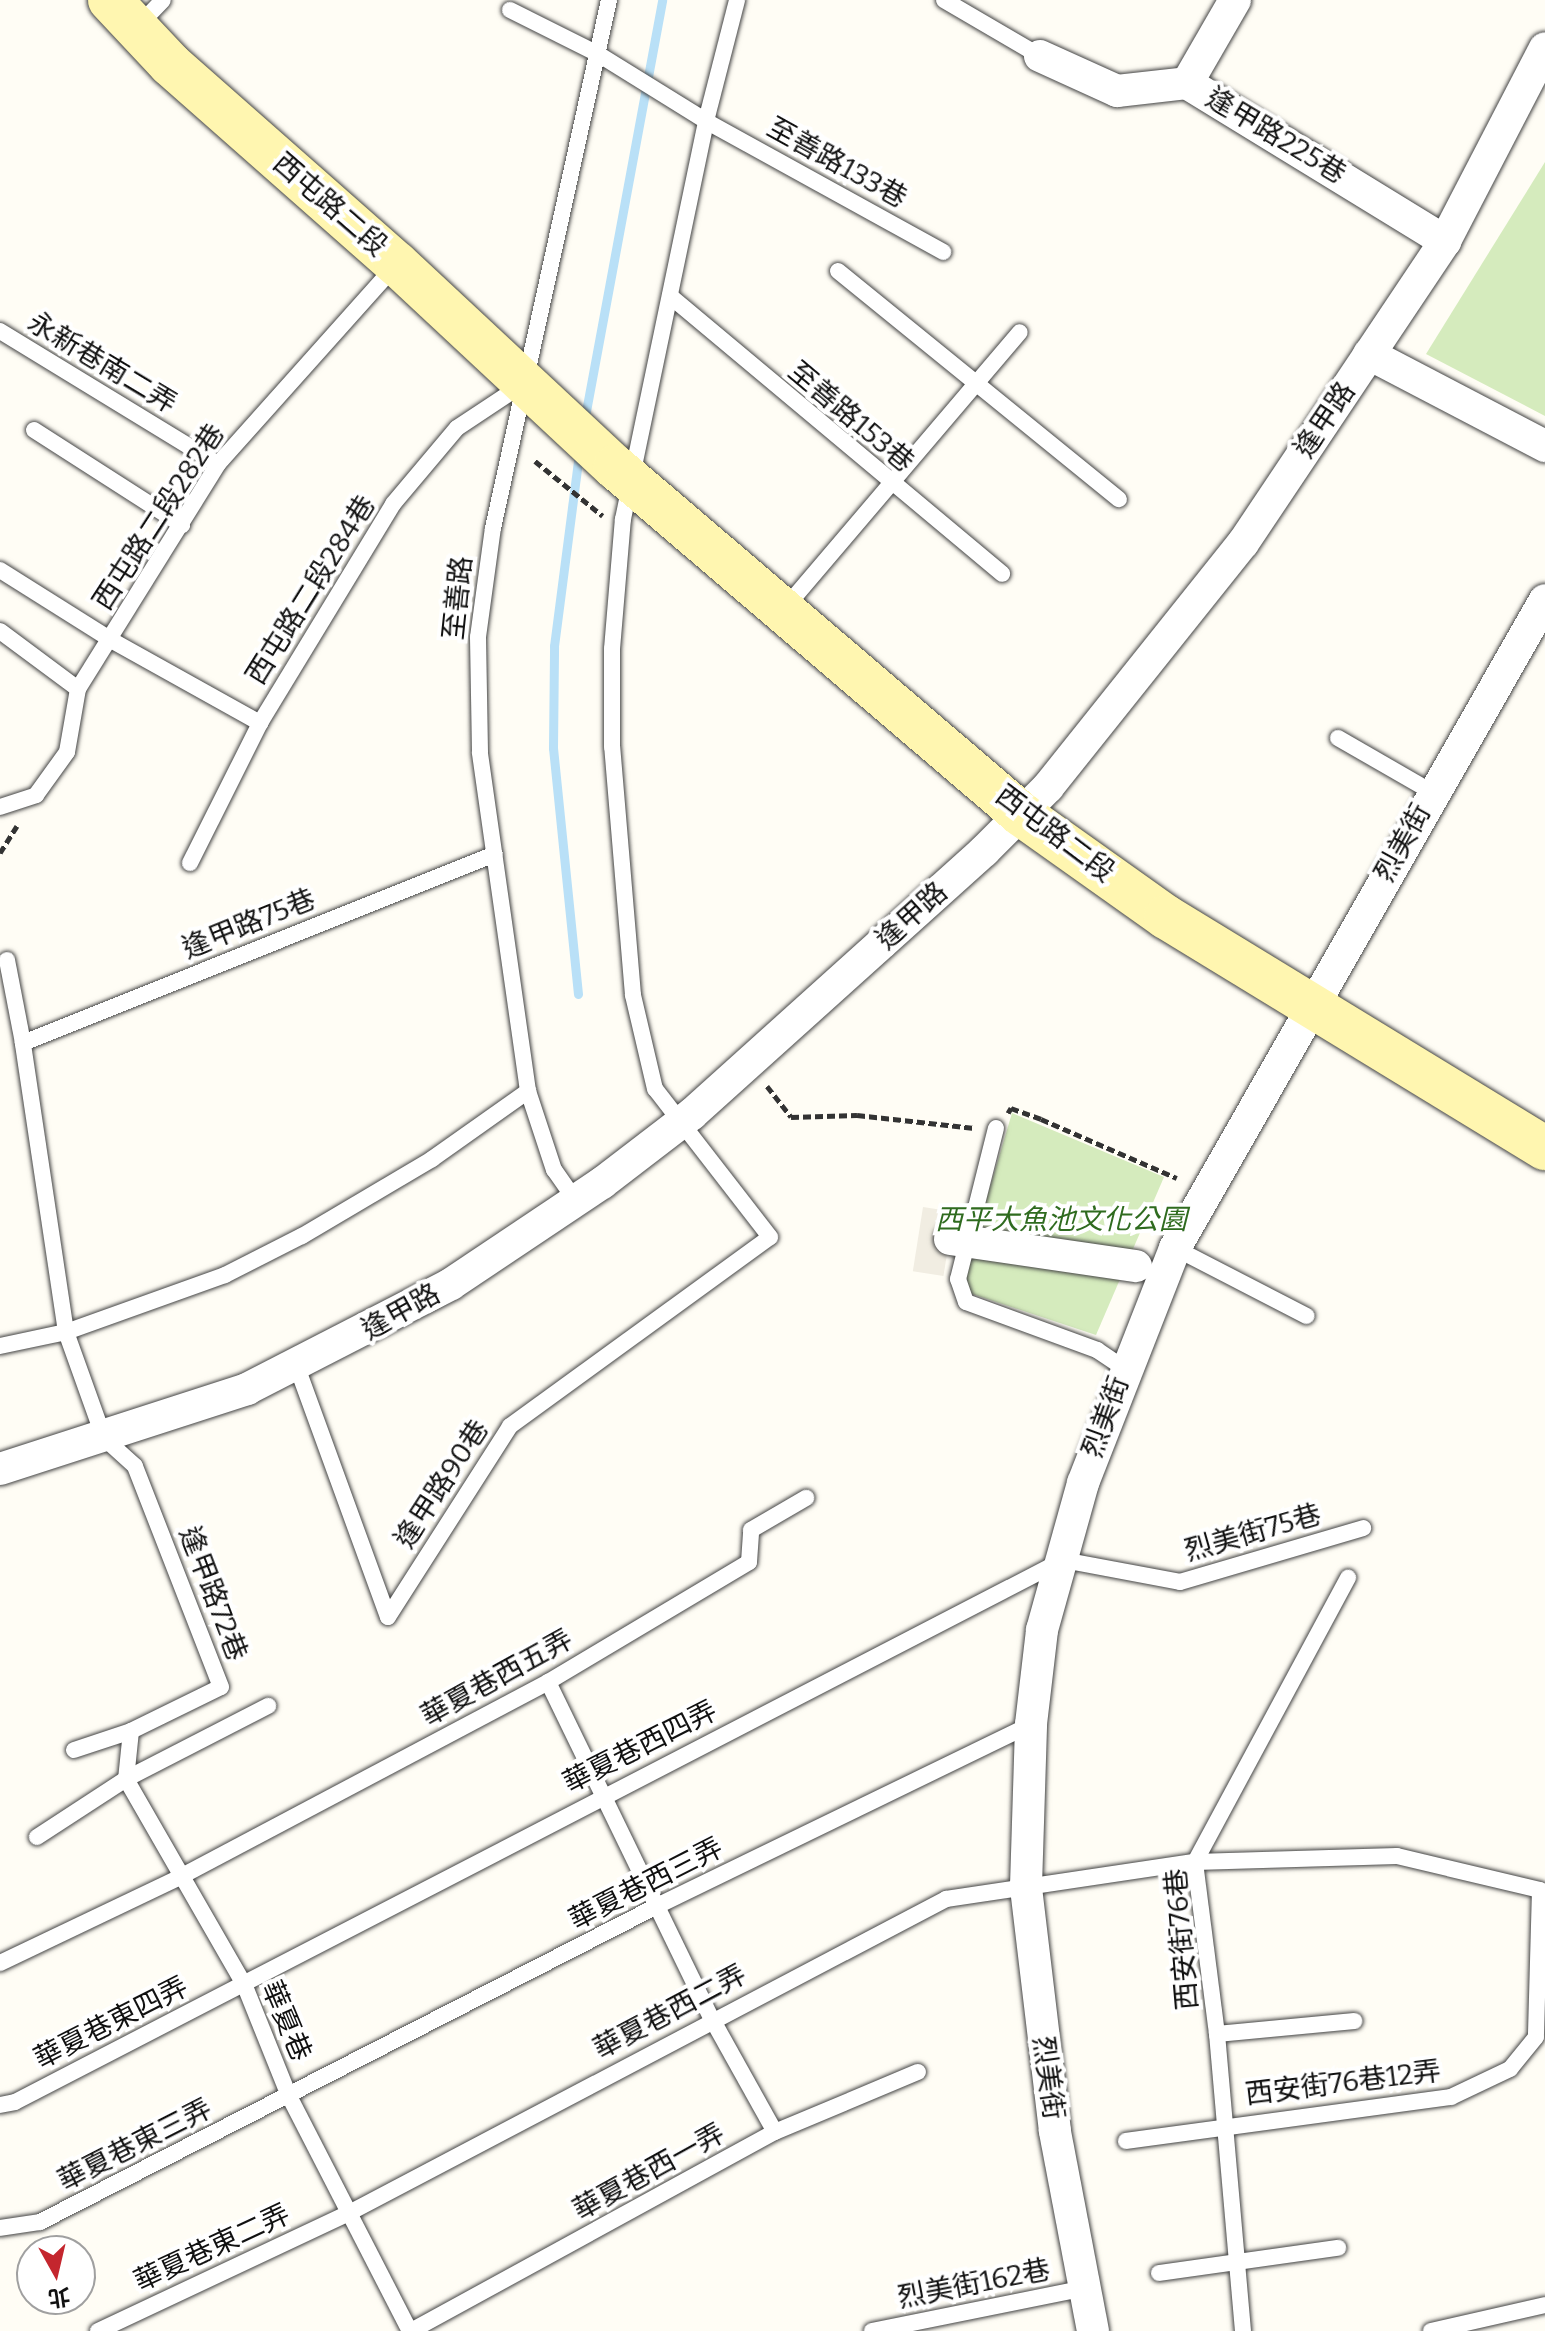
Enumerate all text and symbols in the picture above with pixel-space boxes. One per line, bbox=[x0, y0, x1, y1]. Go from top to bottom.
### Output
street label: 逢甲路225巷 bbox=[1200, 81, 1352, 191]
street label: 至善路133巷 bbox=[761, 111, 913, 215]
street label: 西屯路二段 bbox=[266, 146, 394, 264]
street label: 永新巷南二弄 bbox=[21, 305, 183, 421]
street label: 至善路153巷 bbox=[781, 355, 921, 479]
street label: 逢甲路 bbox=[1288, 376, 1362, 464]
street label: 西屯路二段282巷 bbox=[86, 418, 232, 616]
street label: 西屯路二段284巷 bbox=[239, 489, 383, 691]
street label: 至善路 bbox=[437, 554, 479, 642]
street label: 西屯路二段 bbox=[989, 778, 1121, 890]
street label: 烈美街 bbox=[1368, 798, 1438, 888]
street label: 逢甲路 bbox=[870, 875, 954, 957]
street label: 逢甲路75巷 bbox=[178, 882, 320, 966]
park label: 西平大魚池文化公園 bbox=[935, 1203, 1187, 1237]
street label: 逢甲路 bbox=[356, 1277, 446, 1347]
street label: 烈美街 bbox=[1076, 1372, 1136, 1462]
street label: 逢甲路90巷 bbox=[388, 1413, 496, 1555]
street label: 烈美街75巷 bbox=[1181, 1497, 1325, 1569]
street label: 逢甲路72巷 bbox=[172, 1522, 254, 1666]
street label: 華夏巷西五弄 bbox=[415, 1623, 579, 1733]
street label: 華夏巷西四弄 bbox=[558, 1694, 722, 1800]
street label: 華夏巷西三弄 bbox=[564, 1831, 728, 1937]
street label: 西安街76巷 bbox=[1159, 1867, 1205, 2011]
street label: 華夏巷西二弄 bbox=[588, 1958, 752, 2066]
street label: 華夏巷東四弄 bbox=[29, 1970, 193, 2076]
street label: 華夏巷 bbox=[254, 1976, 318, 2066]
street label: 烈美街 bbox=[1026, 2034, 1070, 2122]
street label: 西安街76巷12弄 bbox=[1243, 2054, 1443, 2112]
street label: 華夏巷東三弄 bbox=[53, 2092, 217, 2198]
street label: 華夏巷西一弄 bbox=[567, 2117, 731, 2227]
street label: 華夏巷東二弄 bbox=[129, 2197, 295, 2299]
north arrow bbox=[16, 2235, 96, 2315]
street label: 烈美街162巷 bbox=[895, 2253, 1053, 2315]
text: 北 bbox=[46, 2282, 72, 2312]

